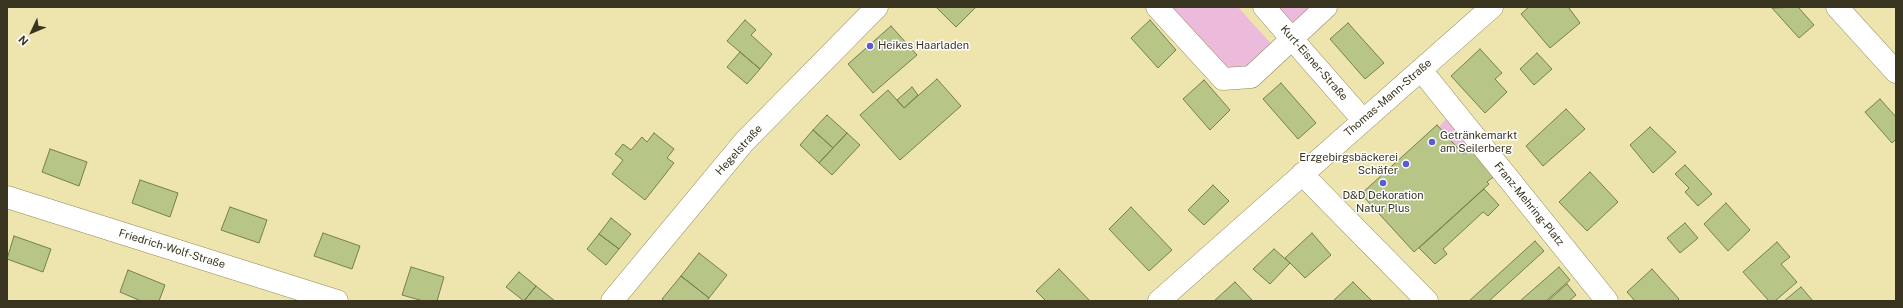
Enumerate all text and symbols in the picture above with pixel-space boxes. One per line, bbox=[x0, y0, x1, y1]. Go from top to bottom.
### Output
north arrow bbox=[12, 12, 52, 52]
street label: Kurt-Eisner-Straße bbox=[1278, 23, 1350, 103]
text: N bbox=[16, 33, 31, 48]
place label: Heikes Haarladen bbox=[878, 39, 969, 53]
marker: Heikes Haarladen bbox=[865, 41, 875, 51]
street label: Thomas-Mann-Straße bbox=[1342, 56, 1434, 140]
street label: Hegelstraße bbox=[713, 122, 765, 178]
place label: Getränkemarkt am Seilerberg bbox=[1440, 129, 1517, 155]
marker: Getränkemarkt am Seilerberg bbox=[1427, 137, 1437, 147]
place label: Erzgebirgsbäckerei Schäfer bbox=[1299, 151, 1398, 177]
marker: Erzgebirgsbäckerei Schäfer bbox=[1401, 159, 1411, 169]
street label: Franz-Mehring-Platz bbox=[1491, 159, 1567, 249]
marker: D&D Dekoration Natur Plus bbox=[1378, 178, 1388, 188]
place label: D&D Dekoration Natur Plus bbox=[1342, 189, 1424, 215]
street label: Friedrich-Wolf-Straße bbox=[117, 226, 227, 272]

